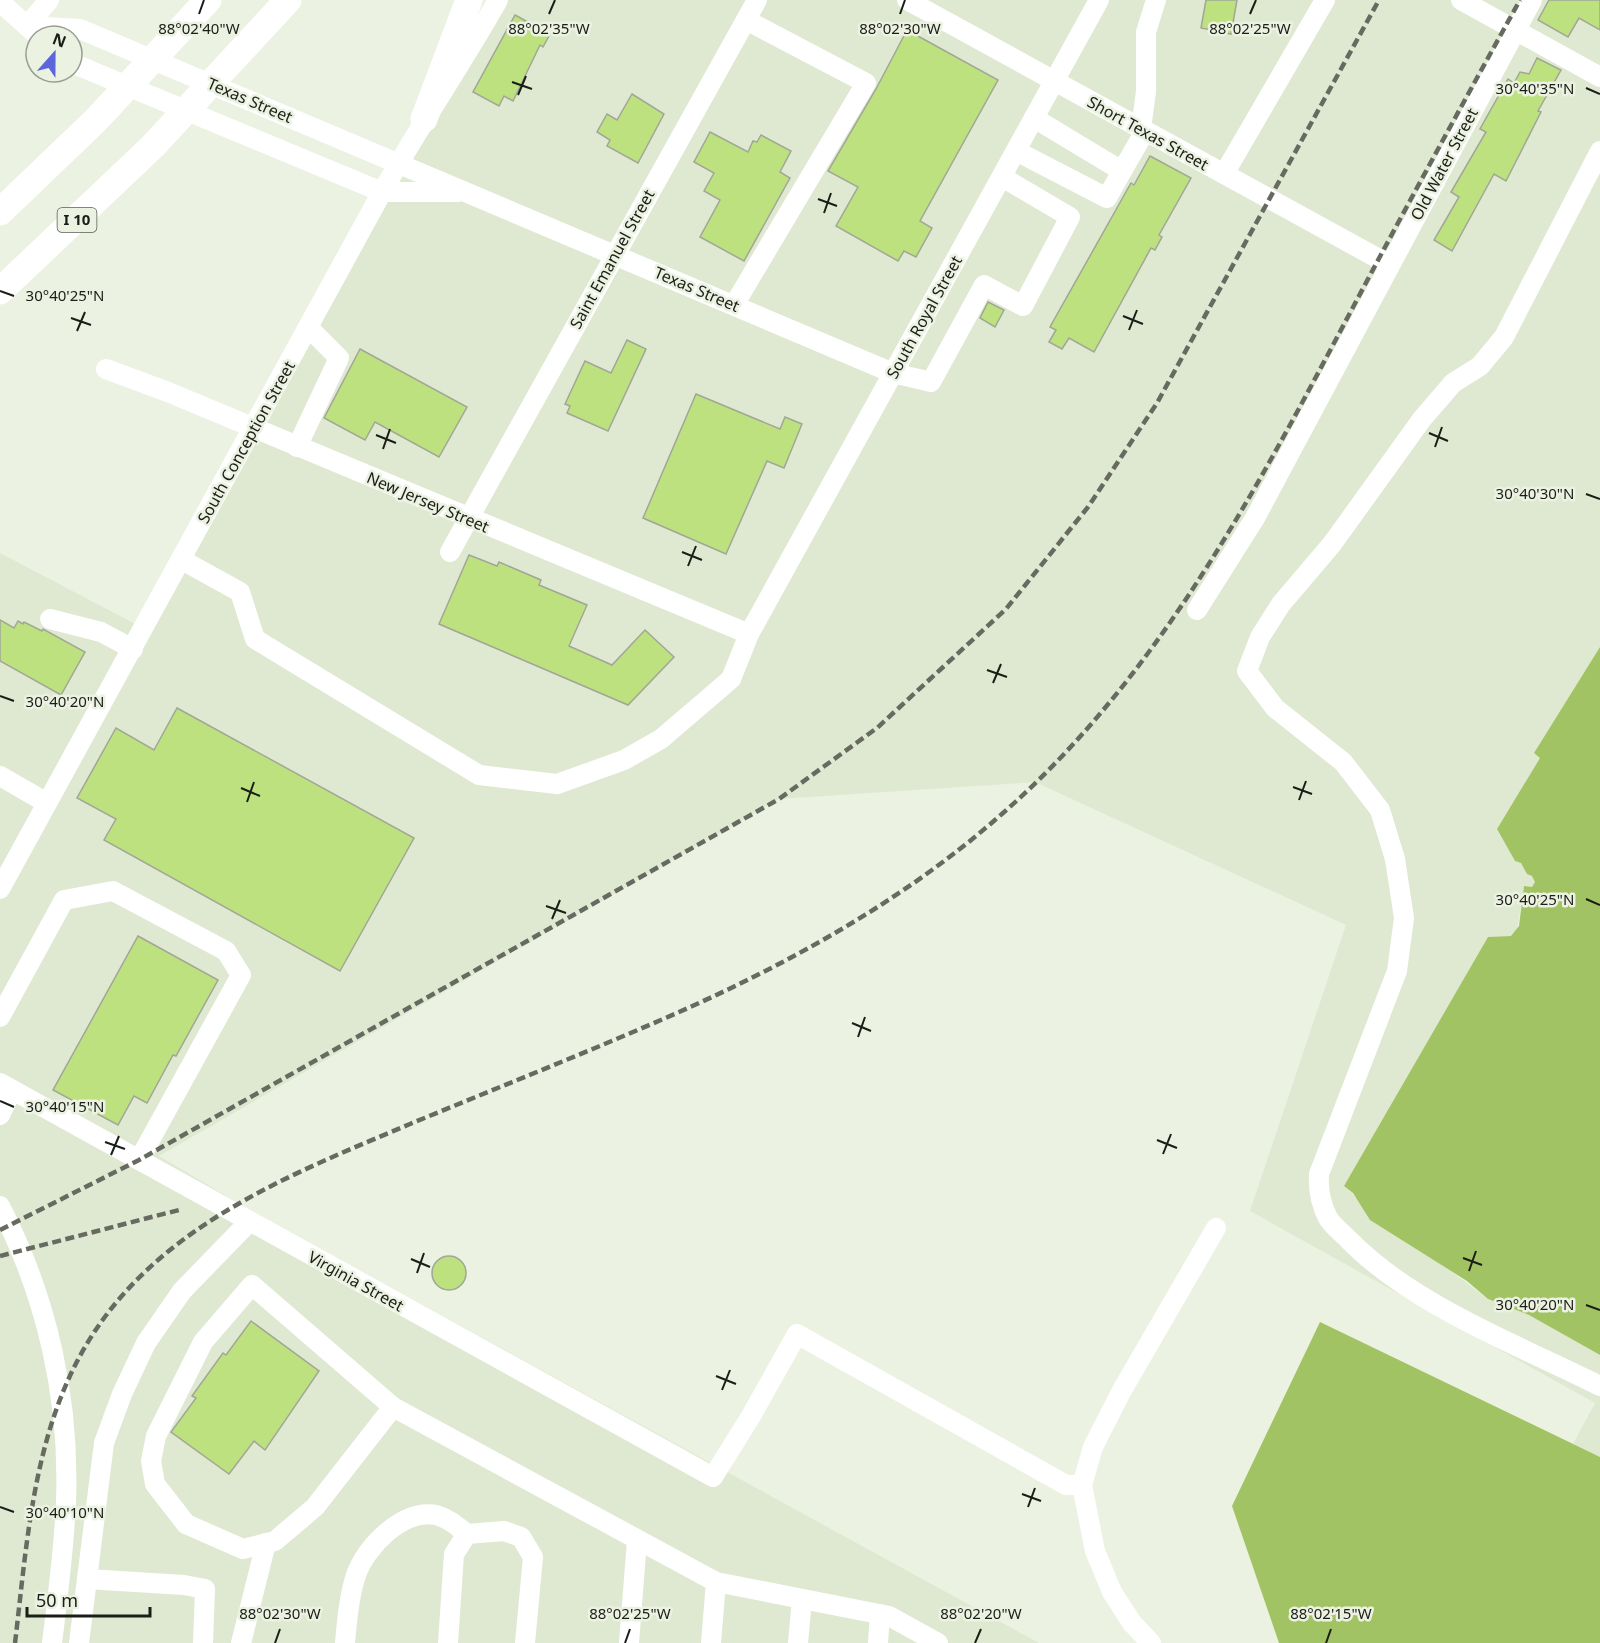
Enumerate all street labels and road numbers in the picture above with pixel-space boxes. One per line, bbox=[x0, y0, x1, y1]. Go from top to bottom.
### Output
street label: Texas Street bbox=[204, 72, 296, 128]
street label: Short Texas Street bbox=[1083, 91, 1213, 176]
street label: Old Water Street bbox=[1405, 104, 1483, 224]
street label: Saint Emanuel Street bbox=[564, 185, 660, 333]
road number: I 10 bbox=[58, 208, 97, 232]
street label: South Royal Street bbox=[881, 251, 967, 383]
street label: Texas Street bbox=[651, 261, 743, 317]
street label: South Conception Street bbox=[192, 357, 300, 527]
street label: New Jersey Street bbox=[363, 466, 493, 538]
street label: Virginia Street bbox=[304, 1246, 408, 1316]

